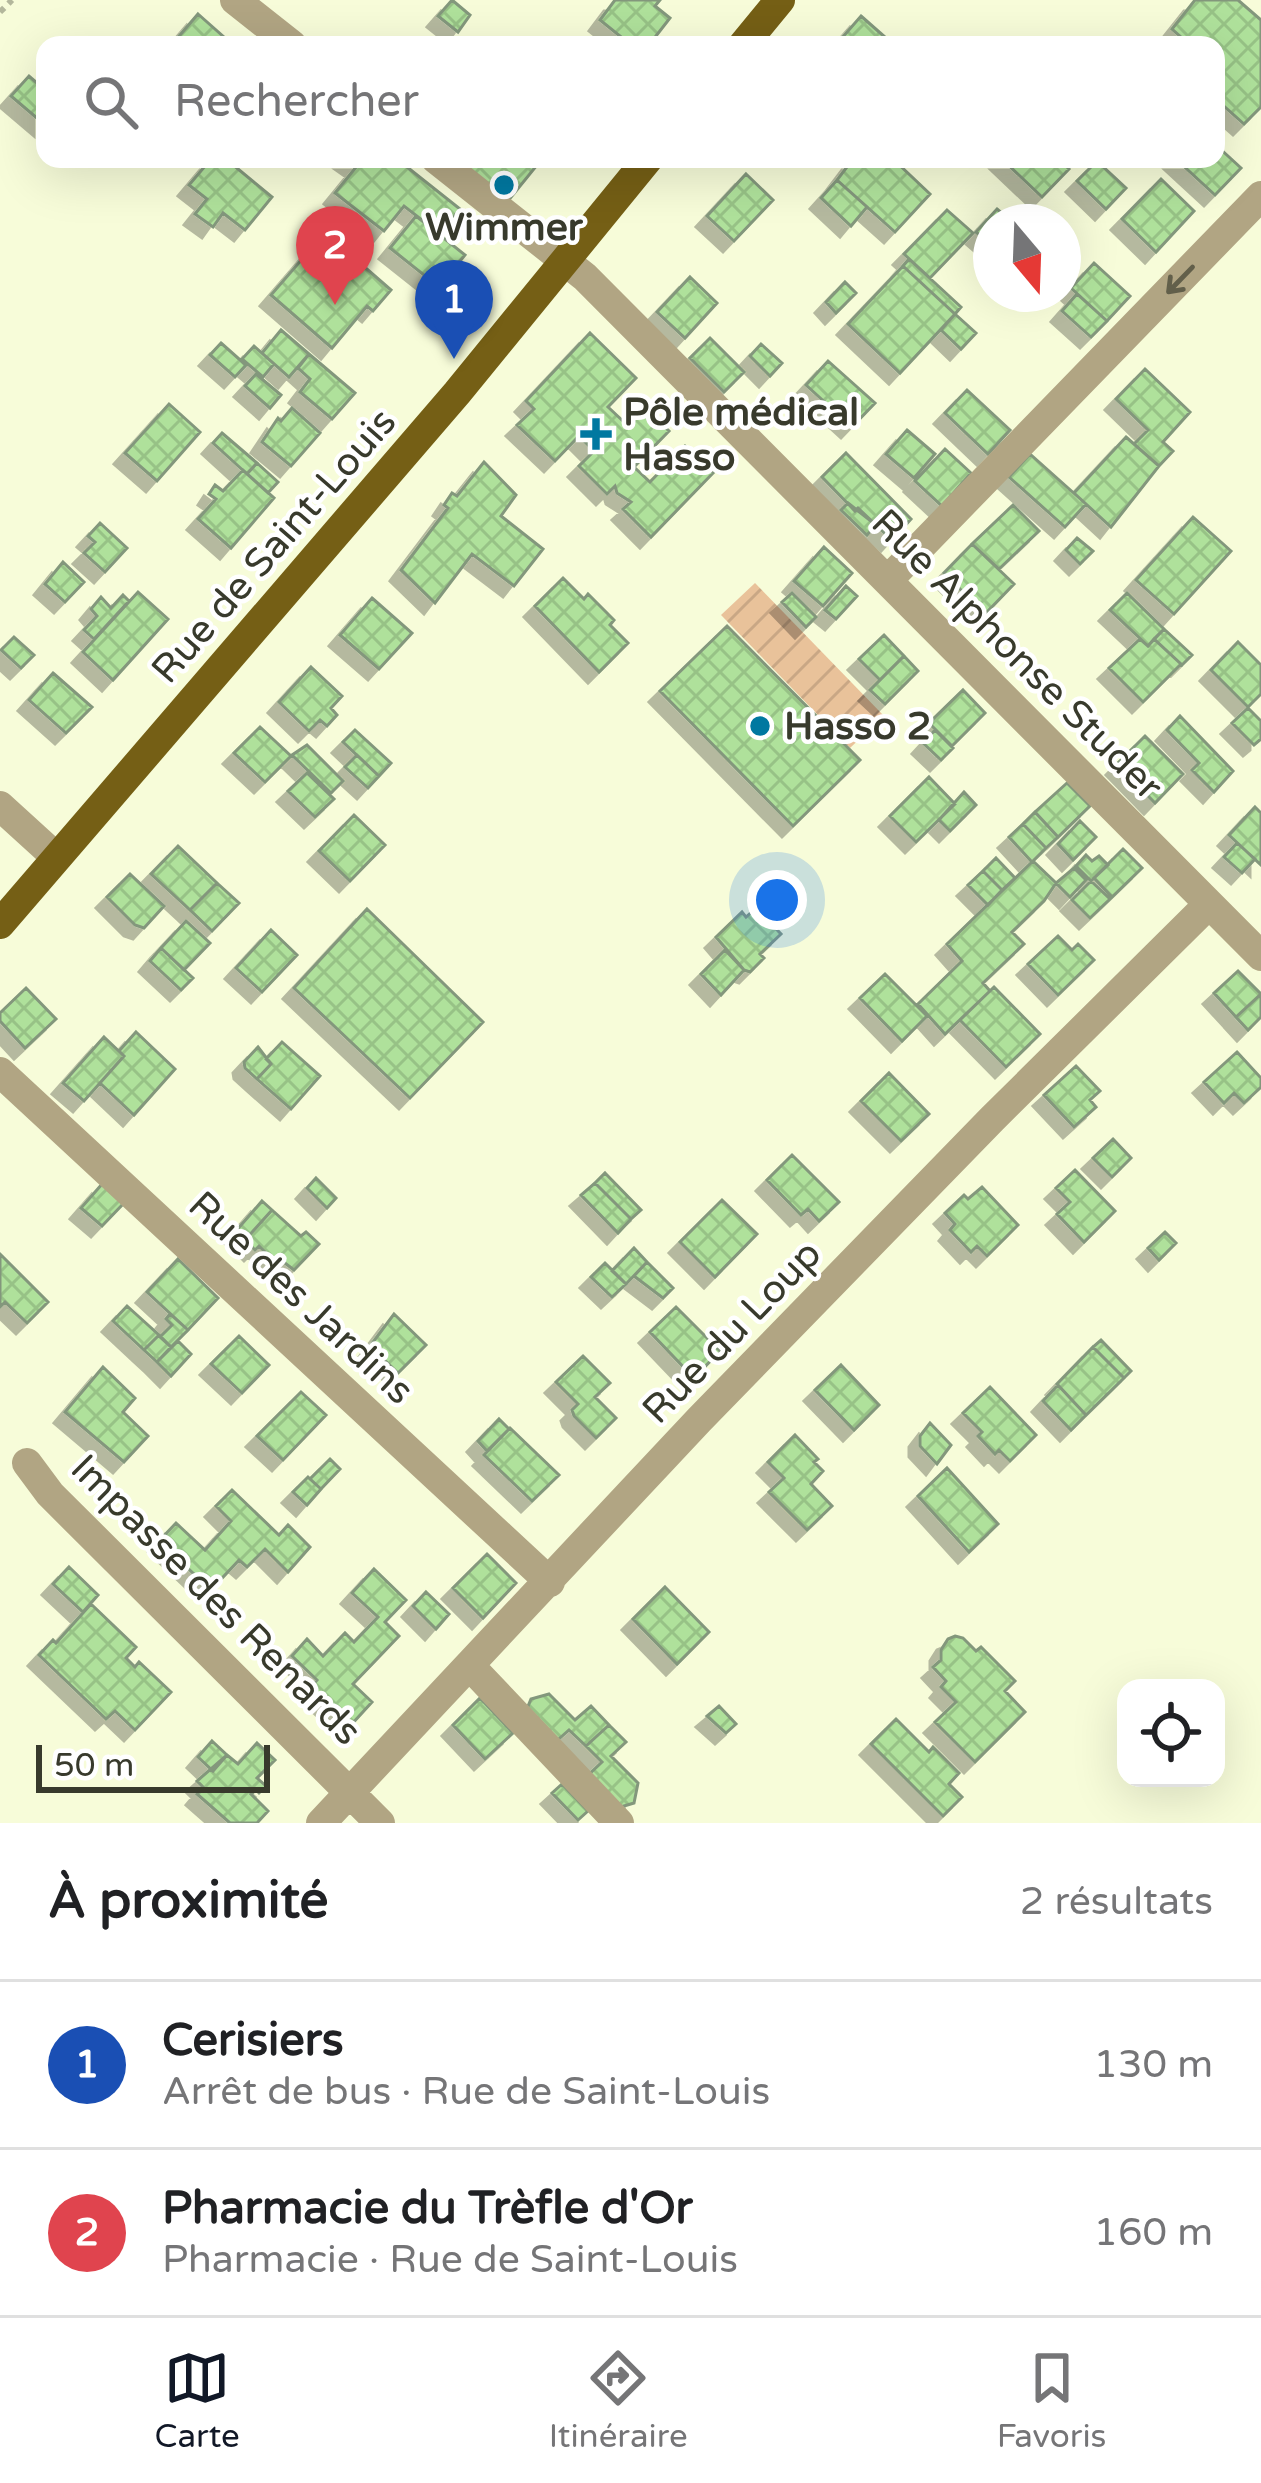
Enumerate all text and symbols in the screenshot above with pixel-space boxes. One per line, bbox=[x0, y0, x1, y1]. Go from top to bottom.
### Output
search box bbox=[36, 36, 1225, 168]
icon: search bbox=[78, 69, 144, 135]
text: Rechercher bbox=[174, 75, 419, 129]
marker: Wimmer bbox=[491, 172, 517, 198]
place label: Wimmer bbox=[425, 204, 584, 251]
north arrow bbox=[973, 204, 1081, 312]
pin: 2 bbox=[296, 206, 374, 305]
pin: 1 bbox=[415, 260, 493, 359]
one-way arrow bbox=[1166, 265, 1194, 294]
place label: Pôle médical Hasso bbox=[623, 389, 859, 481]
street label: Rue de Saint-Louis bbox=[142, 399, 406, 693]
marker: Pôle médical Hasso bbox=[580, 418, 612, 450]
street label: Rue Alphonse Studer bbox=[862, 500, 1172, 810]
place label: Hasso 2 bbox=[784, 703, 931, 750]
marker: Hasso 2 bbox=[747, 713, 773, 739]
your location bbox=[747, 870, 807, 930]
street label: Rue des Jardins bbox=[179, 1182, 423, 1414]
street label: Rue du Loup bbox=[633, 1231, 831, 1433]
street label: Impasse des Renards bbox=[61, 1445, 371, 1755]
map controls bbox=[1117, 1679, 1225, 1787]
button: locate bbox=[1117, 1679, 1225, 1787]
scale bar bbox=[36, 1739, 270, 1792]
text: 50 m bbox=[54, 1746, 134, 1785]
text: À proximité bbox=[48, 1870, 328, 1932]
text: 2 résultats bbox=[1020, 1878, 1213, 1925]
text: Cerisiers bbox=[162, 2014, 344, 2068]
text: 1 bbox=[75, 2041, 99, 2088]
text: 130 m bbox=[1094, 2041, 1213, 2088]
text: Arrêt de bus · Rue de Saint-Louis bbox=[162, 2068, 770, 2115]
text: Pharmacie du Trèfle d'Or bbox=[162, 2182, 693, 2236]
text: 2 bbox=[75, 2209, 99, 2256]
text: 160 m bbox=[1094, 2209, 1213, 2256]
text: Pharmacie · Rue de Saint-Louis bbox=[162, 2236, 738, 2283]
tab: Carte bbox=[155, 2345, 240, 2456]
tab: Itinéraire bbox=[549, 2345, 688, 2456]
tab: Favoris bbox=[997, 2345, 1106, 2456]

